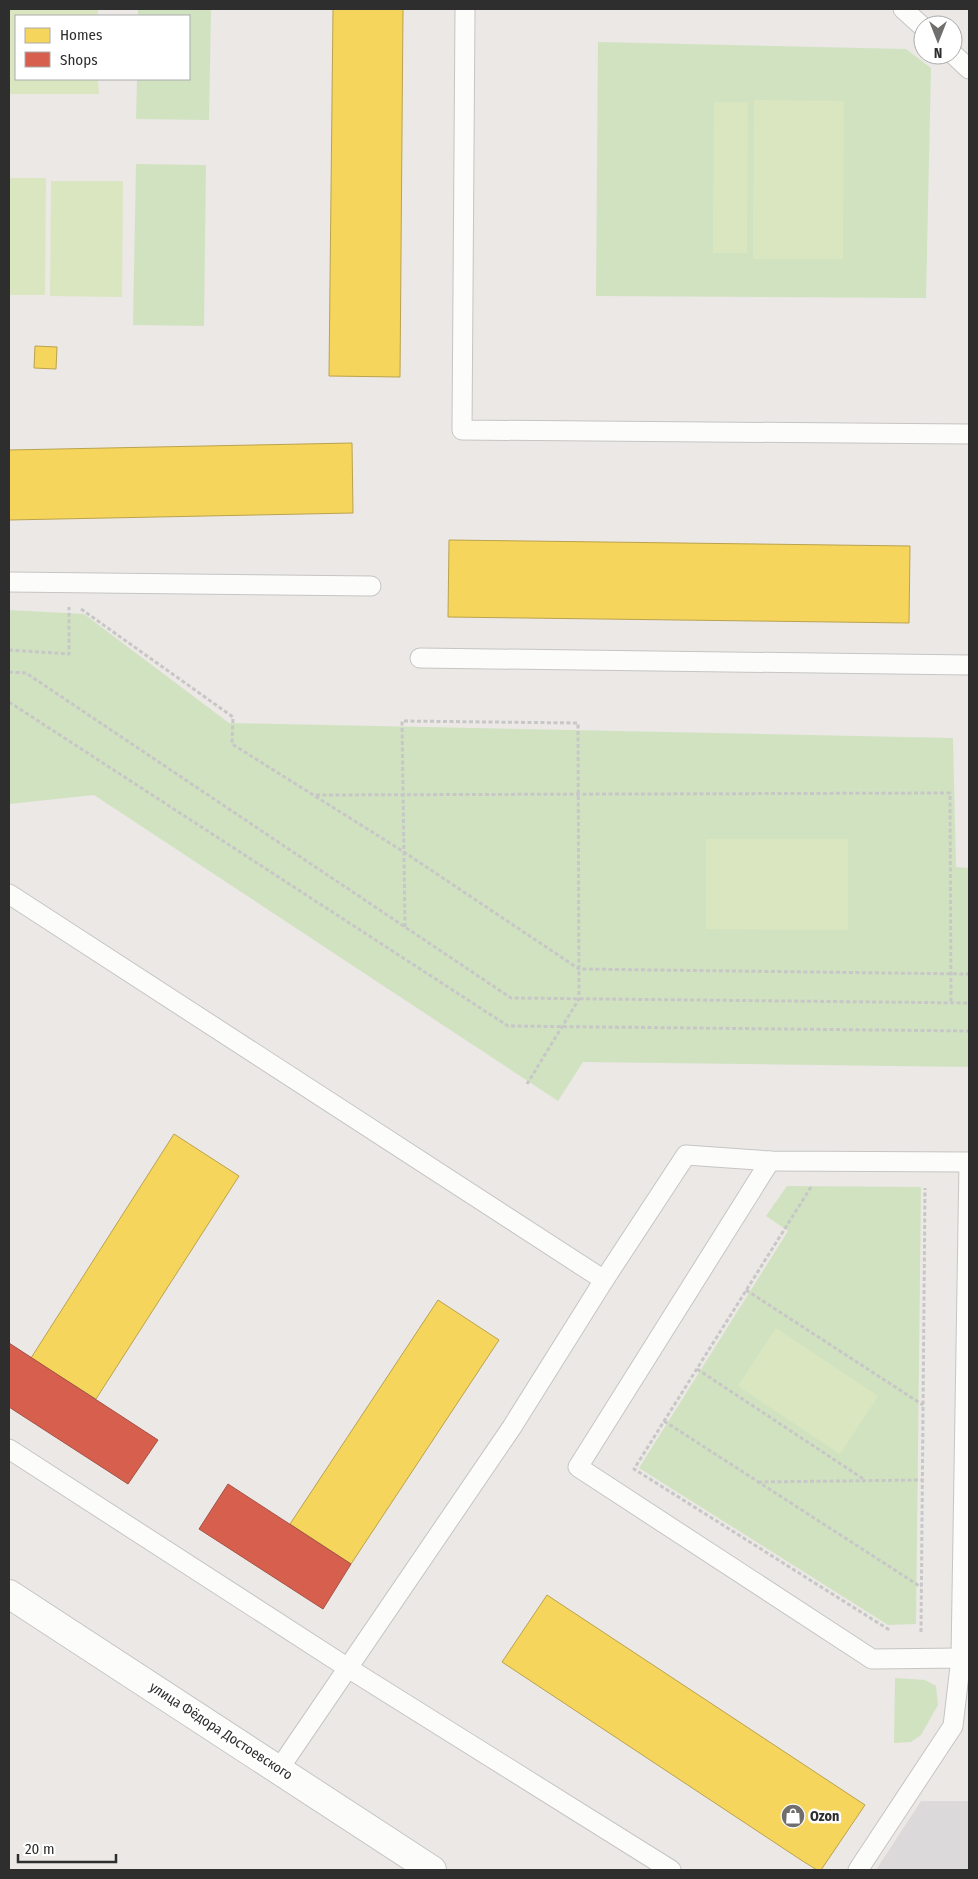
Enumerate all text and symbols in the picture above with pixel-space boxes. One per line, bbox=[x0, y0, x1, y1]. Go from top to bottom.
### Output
legend bbox=[15, 15, 190, 80]
north arrow bbox=[913, 15, 963, 65]
text: Homes bbox=[60, 26, 102, 44]
text: N bbox=[934, 44, 942, 61]
text: Shops bbox=[60, 51, 98, 69]
street label: улица Фёдора Достоевского bbox=[146, 1678, 296, 1784]
shop icon: Ozon bbox=[780, 1803, 806, 1829]
place label: Ozon bbox=[810, 1808, 839, 1825]
scale bar bbox=[18, 1832, 115, 1864]
text: 20 m bbox=[25, 1840, 55, 1858]

